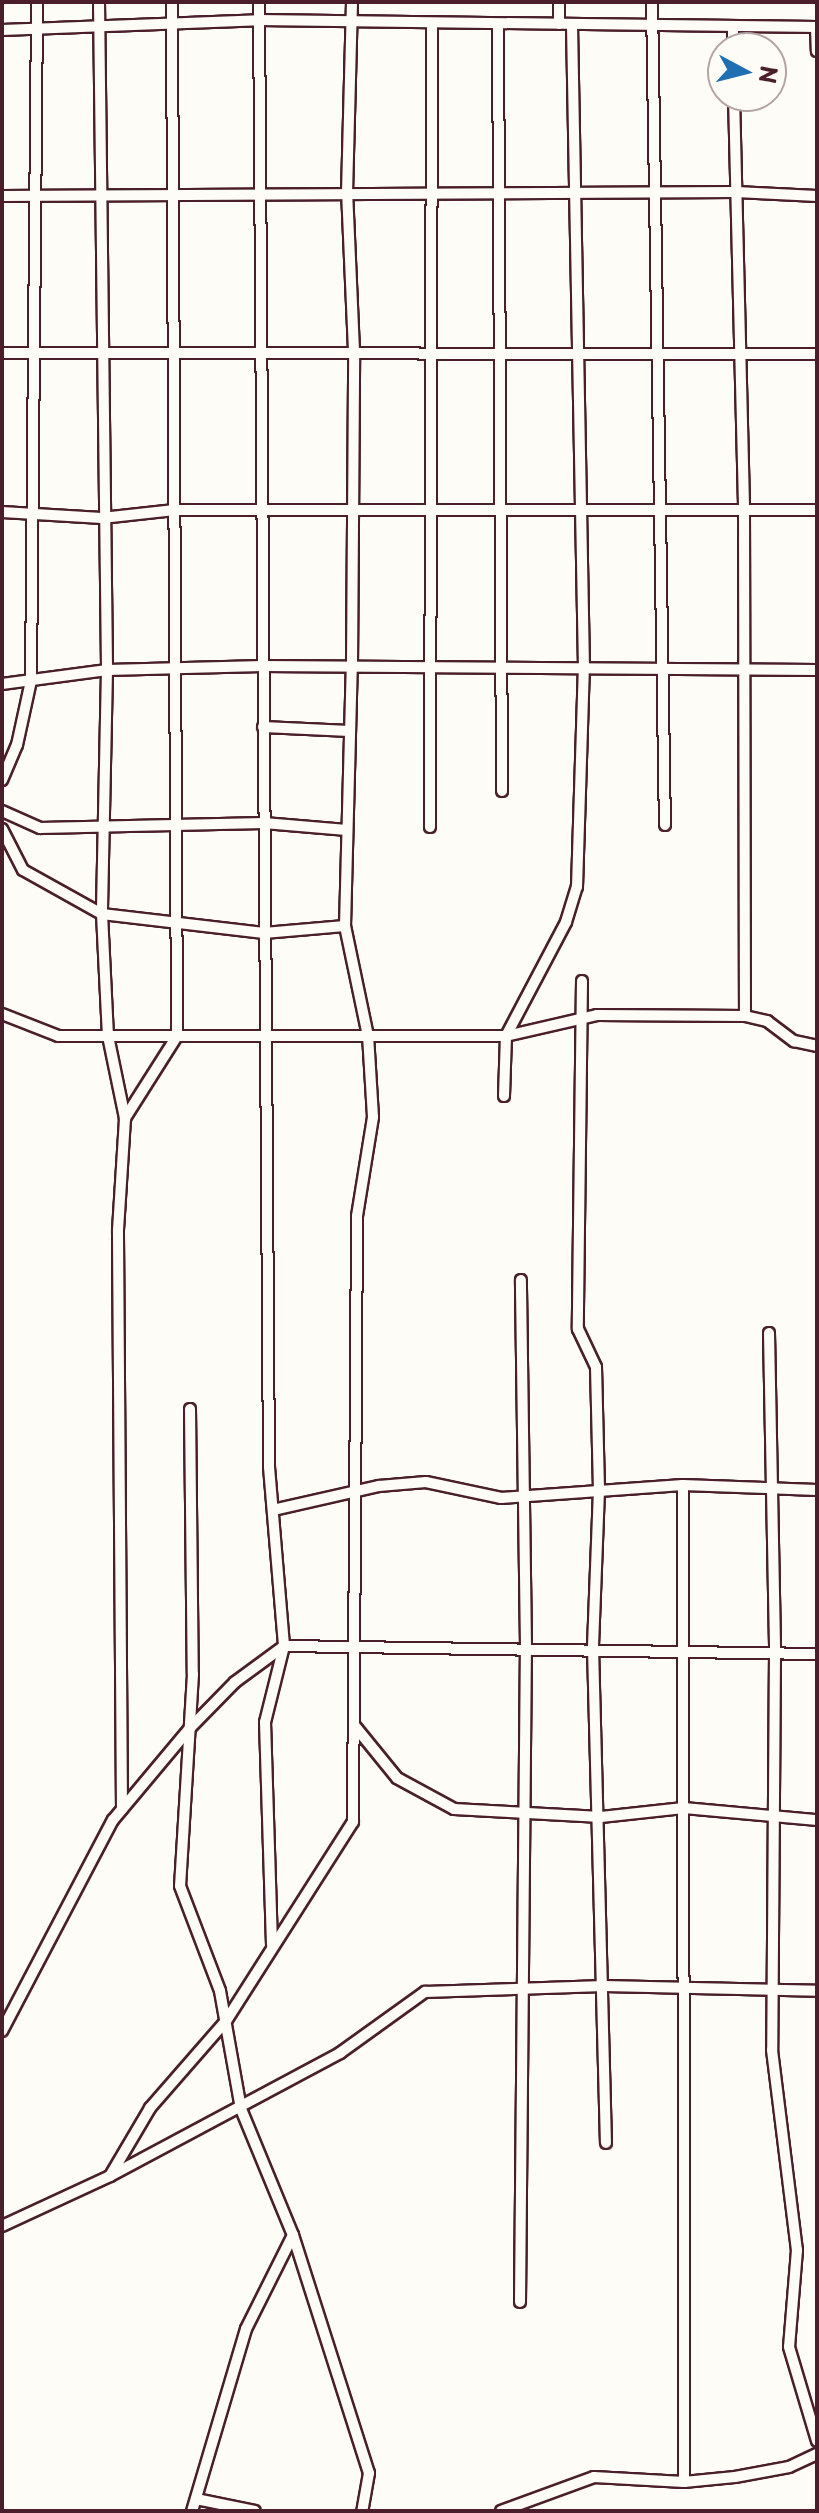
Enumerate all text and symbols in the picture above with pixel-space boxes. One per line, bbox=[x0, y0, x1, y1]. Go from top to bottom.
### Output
north arrow bbox=[707, 32, 787, 112]
text: N bbox=[752, 64, 787, 85]

